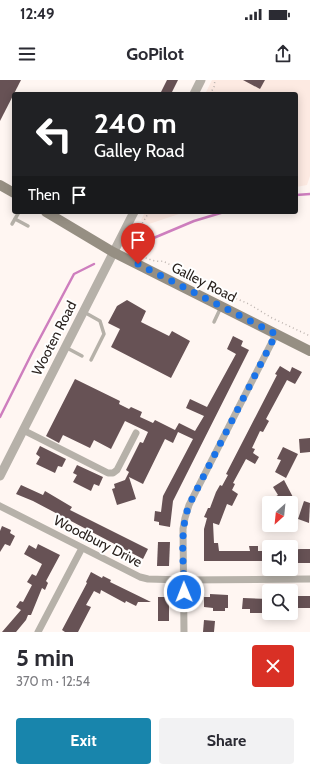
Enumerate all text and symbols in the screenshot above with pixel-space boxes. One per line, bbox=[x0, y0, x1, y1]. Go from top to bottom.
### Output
text: 12:49 bbox=[20, 5, 55, 23]
icon: menu bbox=[16, 43, 38, 65]
text: GoPilot bbox=[126, 43, 184, 65]
icon: share bbox=[272, 43, 294, 65]
text: 240 m bbox=[94, 106, 177, 140]
icon: left bbox=[28, 108, 80, 160]
text: Galley Road bbox=[94, 140, 184, 162]
icon: arrive bbox=[68, 184, 90, 206]
text: Then bbox=[28, 186, 60, 204]
pin bbox=[121, 223, 155, 264]
icon: arrive bbox=[127, 229, 149, 251]
street label: Galley Road bbox=[169, 258, 239, 306]
street label: Wooten Road bbox=[28, 298, 80, 378]
north arrow bbox=[262, 496, 298, 532]
map controls bbox=[262, 496, 298, 620]
street label: Woodbury Drive bbox=[51, 511, 145, 571]
button: sound bbox=[262, 540, 298, 576]
position arrow bbox=[163, 571, 205, 613]
button: search bbox=[262, 584, 298, 620]
text: 5 min bbox=[16, 643, 74, 672]
button: close bbox=[252, 645, 294, 687]
text: 370 m · 12:54 bbox=[16, 673, 90, 689]
button: Exit bbox=[16, 718, 151, 764]
button: Share bbox=[159, 718, 294, 764]

